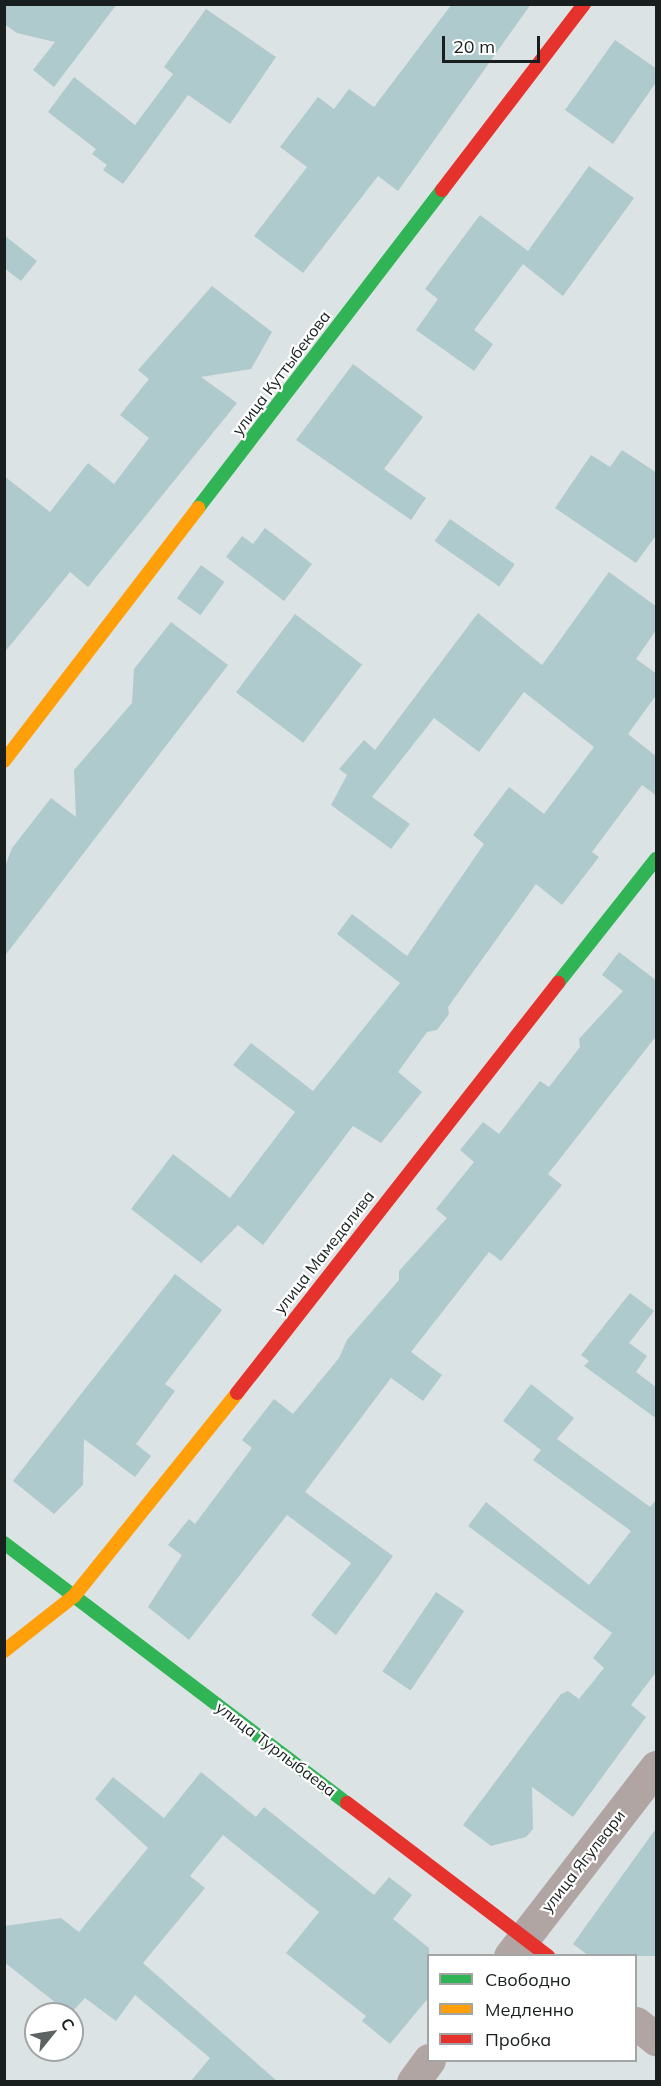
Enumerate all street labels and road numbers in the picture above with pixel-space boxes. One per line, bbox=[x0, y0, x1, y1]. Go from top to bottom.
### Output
street label: улица Куттыбекова bbox=[228, 307, 334, 439]
street label: улица Мамедалива bbox=[270, 1187, 378, 1317]
street label: улица Турлыбаева bbox=[212, 1698, 340, 1800]
street label: улица Ягулвари bbox=[537, 1806, 629, 1916]

